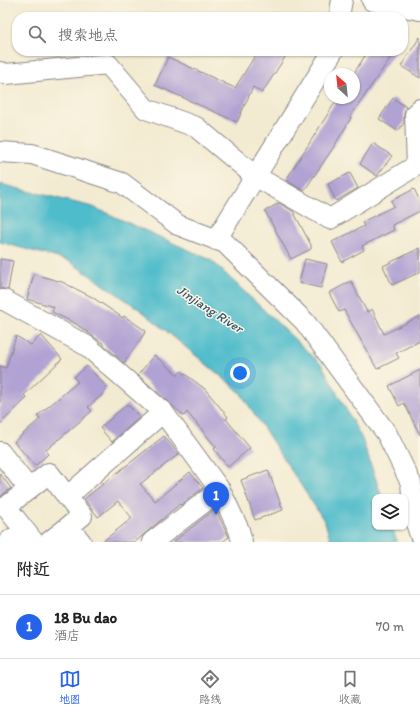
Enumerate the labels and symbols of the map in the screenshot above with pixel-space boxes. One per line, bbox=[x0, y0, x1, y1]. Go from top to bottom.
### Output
north arrow bbox=[324, 68, 360, 104]
water label: Jinjiang River bbox=[174, 282, 247, 337]
your location bbox=[230, 363, 250, 383]
pin: 1 bbox=[203, 482, 229, 515]

